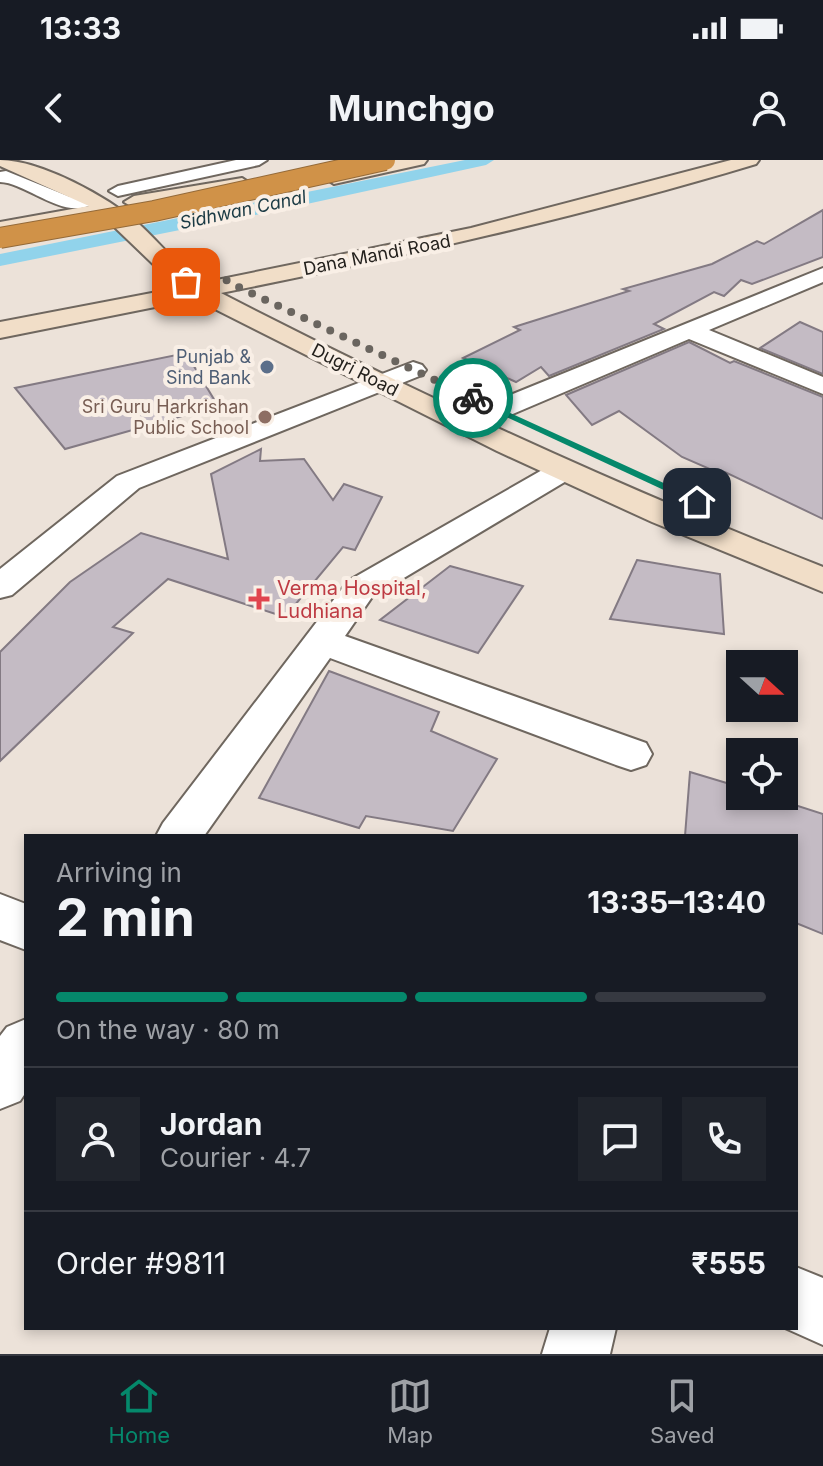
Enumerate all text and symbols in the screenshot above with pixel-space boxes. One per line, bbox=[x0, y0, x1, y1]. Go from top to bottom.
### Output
text: 13:33 bbox=[40, 10, 121, 46]
icon: back bbox=[32, 86, 76, 130]
text: Munchgo bbox=[328, 86, 495, 130]
icon: person bbox=[747, 86, 791, 130]
water label: Sidhwan Canal bbox=[178, 186, 309, 233]
street label: Dana Mandi Road bbox=[301, 230, 452, 279]
pin bbox=[152, 248, 220, 316]
icon: bag bbox=[164, 260, 208, 304]
street label: Dugri Road bbox=[308, 339, 402, 400]
place label: Punjab & Sind Bank bbox=[166, 346, 251, 388]
marker: Punjab & Sind Bank bbox=[258, 358, 276, 376]
courier bbox=[433, 358, 513, 438]
icon: bike bbox=[451, 376, 495, 420]
place label: Sri Guru Harkrishan Public School bbox=[82, 396, 249, 438]
marker: Sri Guru Harkrishan Public School bbox=[256, 408, 274, 426]
pin bbox=[663, 468, 731, 536]
icon: home bbox=[675, 480, 719, 524]
place label: Verma Hospital, Ludhiana bbox=[277, 576, 427, 623]
marker: Verma Hospital, Ludhiana bbox=[248, 588, 270, 610]
north arrow bbox=[726, 650, 798, 722]
map controls bbox=[726, 650, 798, 810]
button: locate bbox=[726, 738, 798, 810]
text: Arriving in bbox=[56, 857, 182, 888]
text: 13:35–13:40 bbox=[587, 884, 766, 920]
text: 2 min bbox=[56, 886, 195, 949]
text: On the way · 80 m bbox=[56, 1014, 280, 1045]
button: person bbox=[56, 1097, 140, 1181]
button: chat bbox=[578, 1097, 662, 1181]
button: phone bbox=[682, 1097, 766, 1181]
text: Jordan bbox=[160, 1106, 262, 1142]
text: Courier · 4.7 bbox=[160, 1142, 311, 1173]
text: Order #9811 bbox=[56, 1245, 226, 1281]
text: ₹555 bbox=[691, 1245, 766, 1281]
tab: Home bbox=[109, 1374, 170, 1448]
tab: Map bbox=[387, 1374, 433, 1448]
tab: Saved bbox=[650, 1374, 714, 1448]

